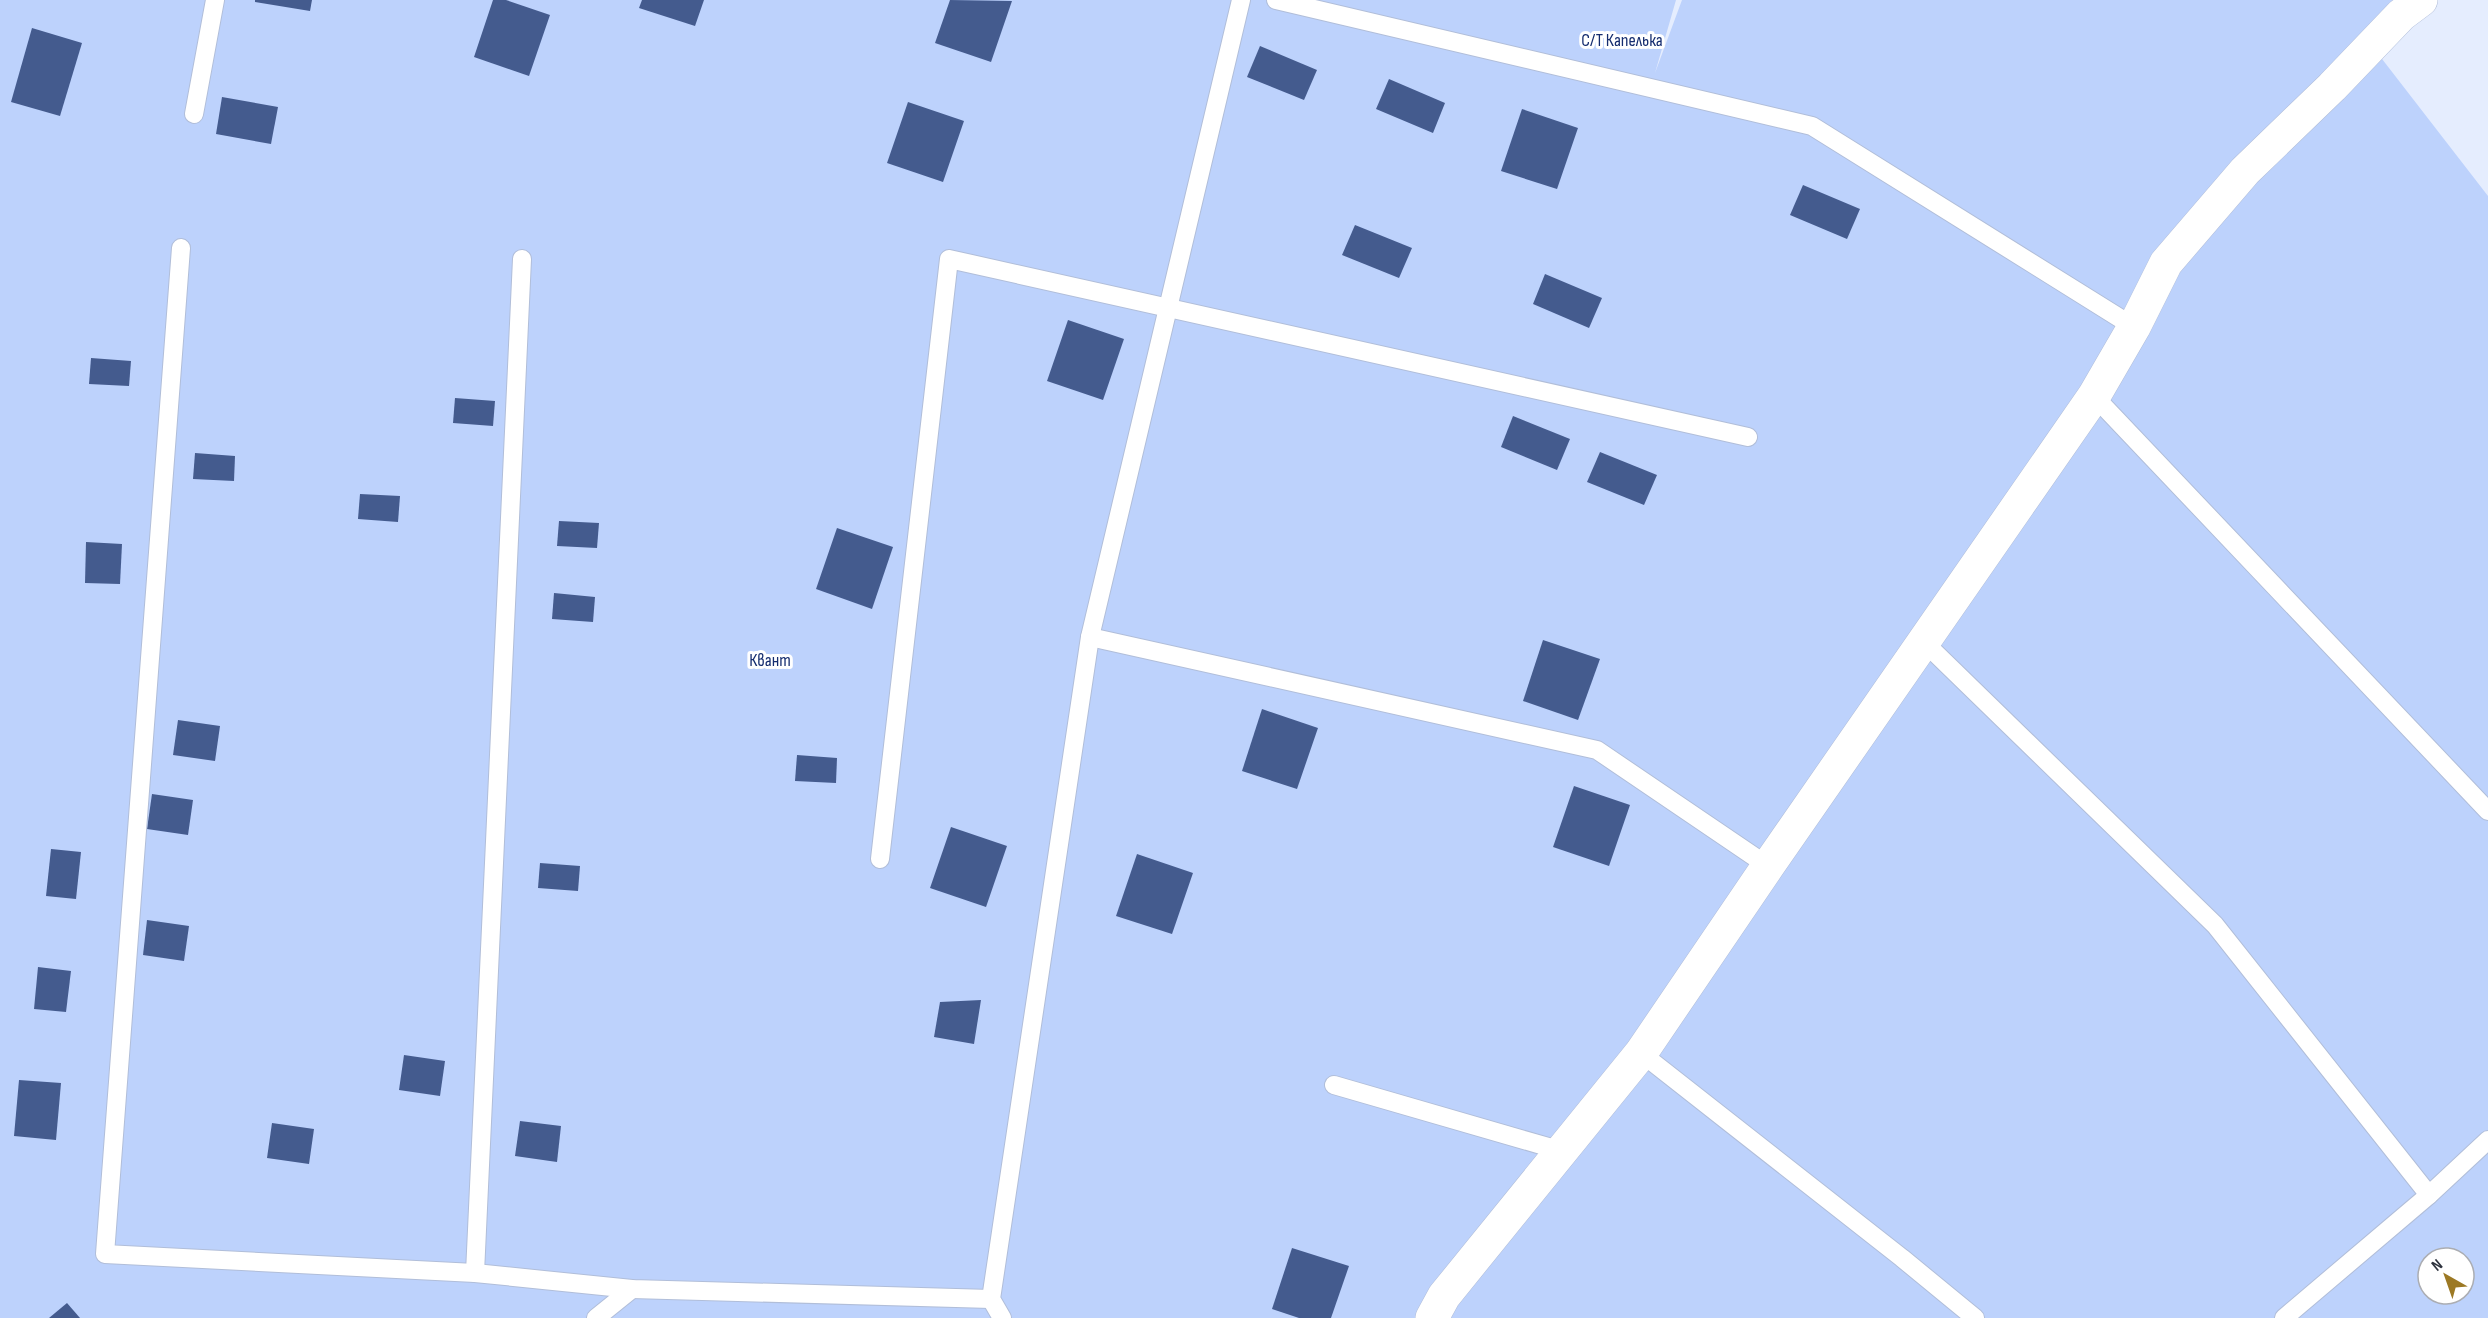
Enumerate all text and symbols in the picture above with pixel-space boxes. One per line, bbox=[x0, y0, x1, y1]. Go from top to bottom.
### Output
park label: С/Т Капелька bbox=[1581, 30, 1663, 51]
park label: Квант bbox=[749, 650, 791, 671]
north arrow bbox=[2416, 1246, 2476, 1306]
text: N bbox=[2428, 1256, 2447, 1276]

